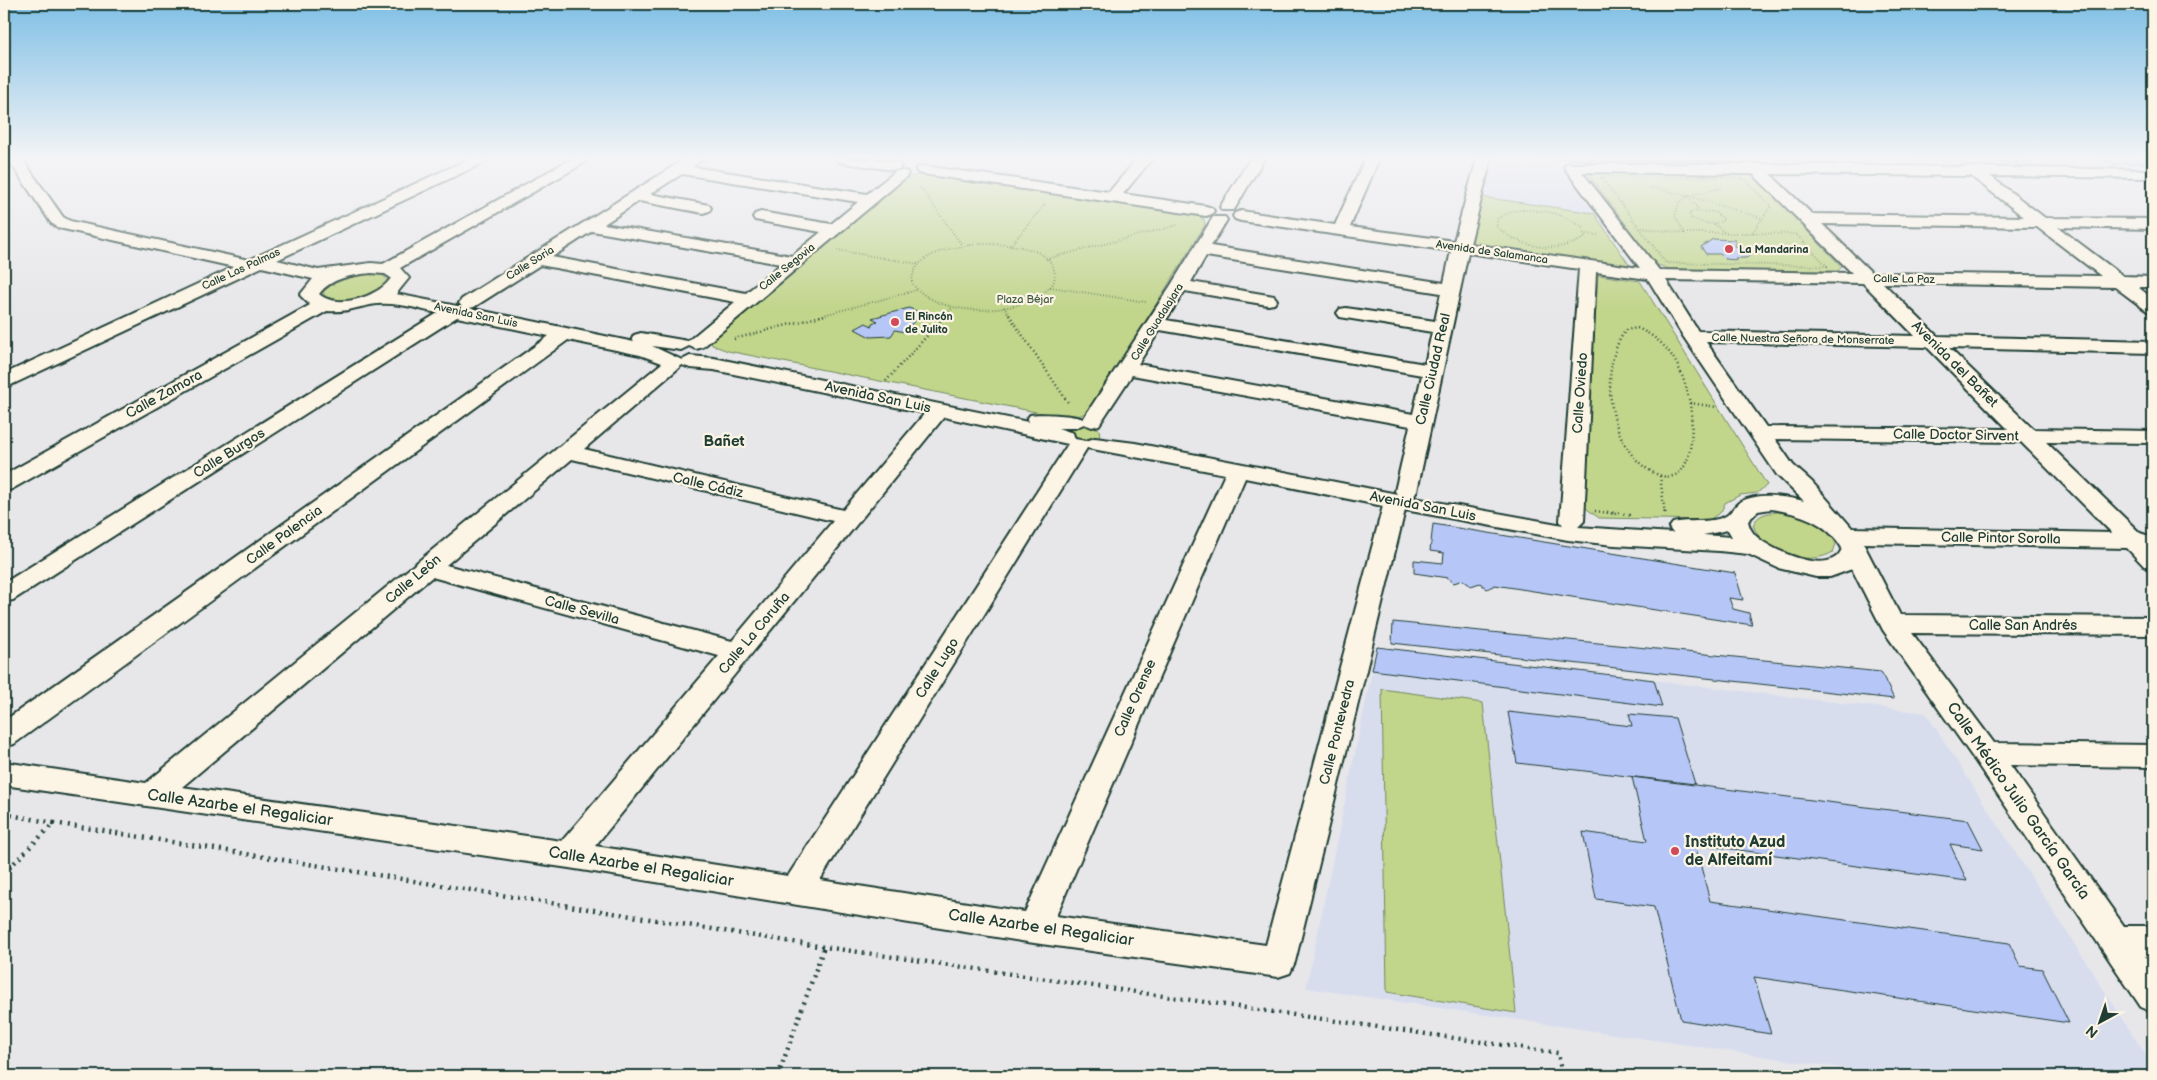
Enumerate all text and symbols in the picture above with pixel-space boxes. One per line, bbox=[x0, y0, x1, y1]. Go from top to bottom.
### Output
street label: Avenida de Salamanca bbox=[1435, 238, 1549, 266]
street label: Calle Segovia bbox=[756, 241, 818, 293]
street label: Calle Soria bbox=[504, 243, 556, 283]
marker: La Mandarina bbox=[1723, 243, 1735, 255]
place label: La Mandarina bbox=[1739, 243, 1809, 256]
street label: Calle Las Palmas bbox=[200, 245, 283, 293]
street label: Calle La Paz bbox=[1873, 272, 1936, 286]
street label: Calle Guadalajara bbox=[1128, 281, 1186, 363]
park label: Plaza Béjar bbox=[997, 293, 1054, 306]
street label: Avenida San Luis bbox=[433, 300, 519, 330]
place label: El Rincón de Julito bbox=[905, 310, 953, 336]
street label: Calle Ciudad Real bbox=[1412, 311, 1454, 427]
marker: El Rincón de Julito bbox=[889, 316, 901, 328]
street label: Avenida del Bañet bbox=[1908, 317, 2002, 411]
street label: Calle Nuestra Señora de Monserrate bbox=[1712, 331, 1895, 347]
street label: Calle Oviedo bbox=[1569, 352, 1591, 434]
street label: Calle Zamora bbox=[123, 366, 205, 422]
street label: Avenida San Luis bbox=[824, 377, 933, 417]
street label: Calle Burgos bbox=[190, 424, 268, 482]
street label: Calle Doctor Sirvent bbox=[1893, 425, 2020, 445]
district label: Bañet bbox=[703, 432, 745, 451]
street label: Calle Cádiz bbox=[671, 469, 745, 501]
street label: Avenida San Luis bbox=[1368, 487, 1478, 525]
street label: Calle Palencia bbox=[243, 502, 326, 568]
street label: Calle Pintor Sorolla bbox=[1941, 528, 2061, 548]
street label: Calle León bbox=[382, 551, 445, 607]
street label: Calle La Coruña bbox=[715, 588, 793, 678]
street label: Calle Sevilla bbox=[543, 592, 621, 628]
street label: Calle San Andrés bbox=[1969, 617, 2077, 634]
street label: Calle Lugo bbox=[912, 635, 962, 701]
street label: Calle Orense bbox=[1110, 657, 1160, 739]
street label: Calle Pontevedra bbox=[1316, 678, 1358, 786]
street label: Calle Médico Julio García García bbox=[1942, 699, 2094, 903]
street label: Calle Azarbe el Regaliciar bbox=[146, 786, 334, 830]
place label: Instituto Azud de Alfeitamí bbox=[1685, 833, 1785, 870]
street label: Calle Azarbe el Regaliciar bbox=[547, 843, 735, 891]
marker: Instituto Azud de Alfeitamí bbox=[1669, 845, 1681, 857]
street label: Calle Azarbe el Regaliciar bbox=[947, 906, 1135, 950]
north arrow bbox=[2074, 998, 2124, 1048]
text: N bbox=[2082, 1022, 2101, 1041]

